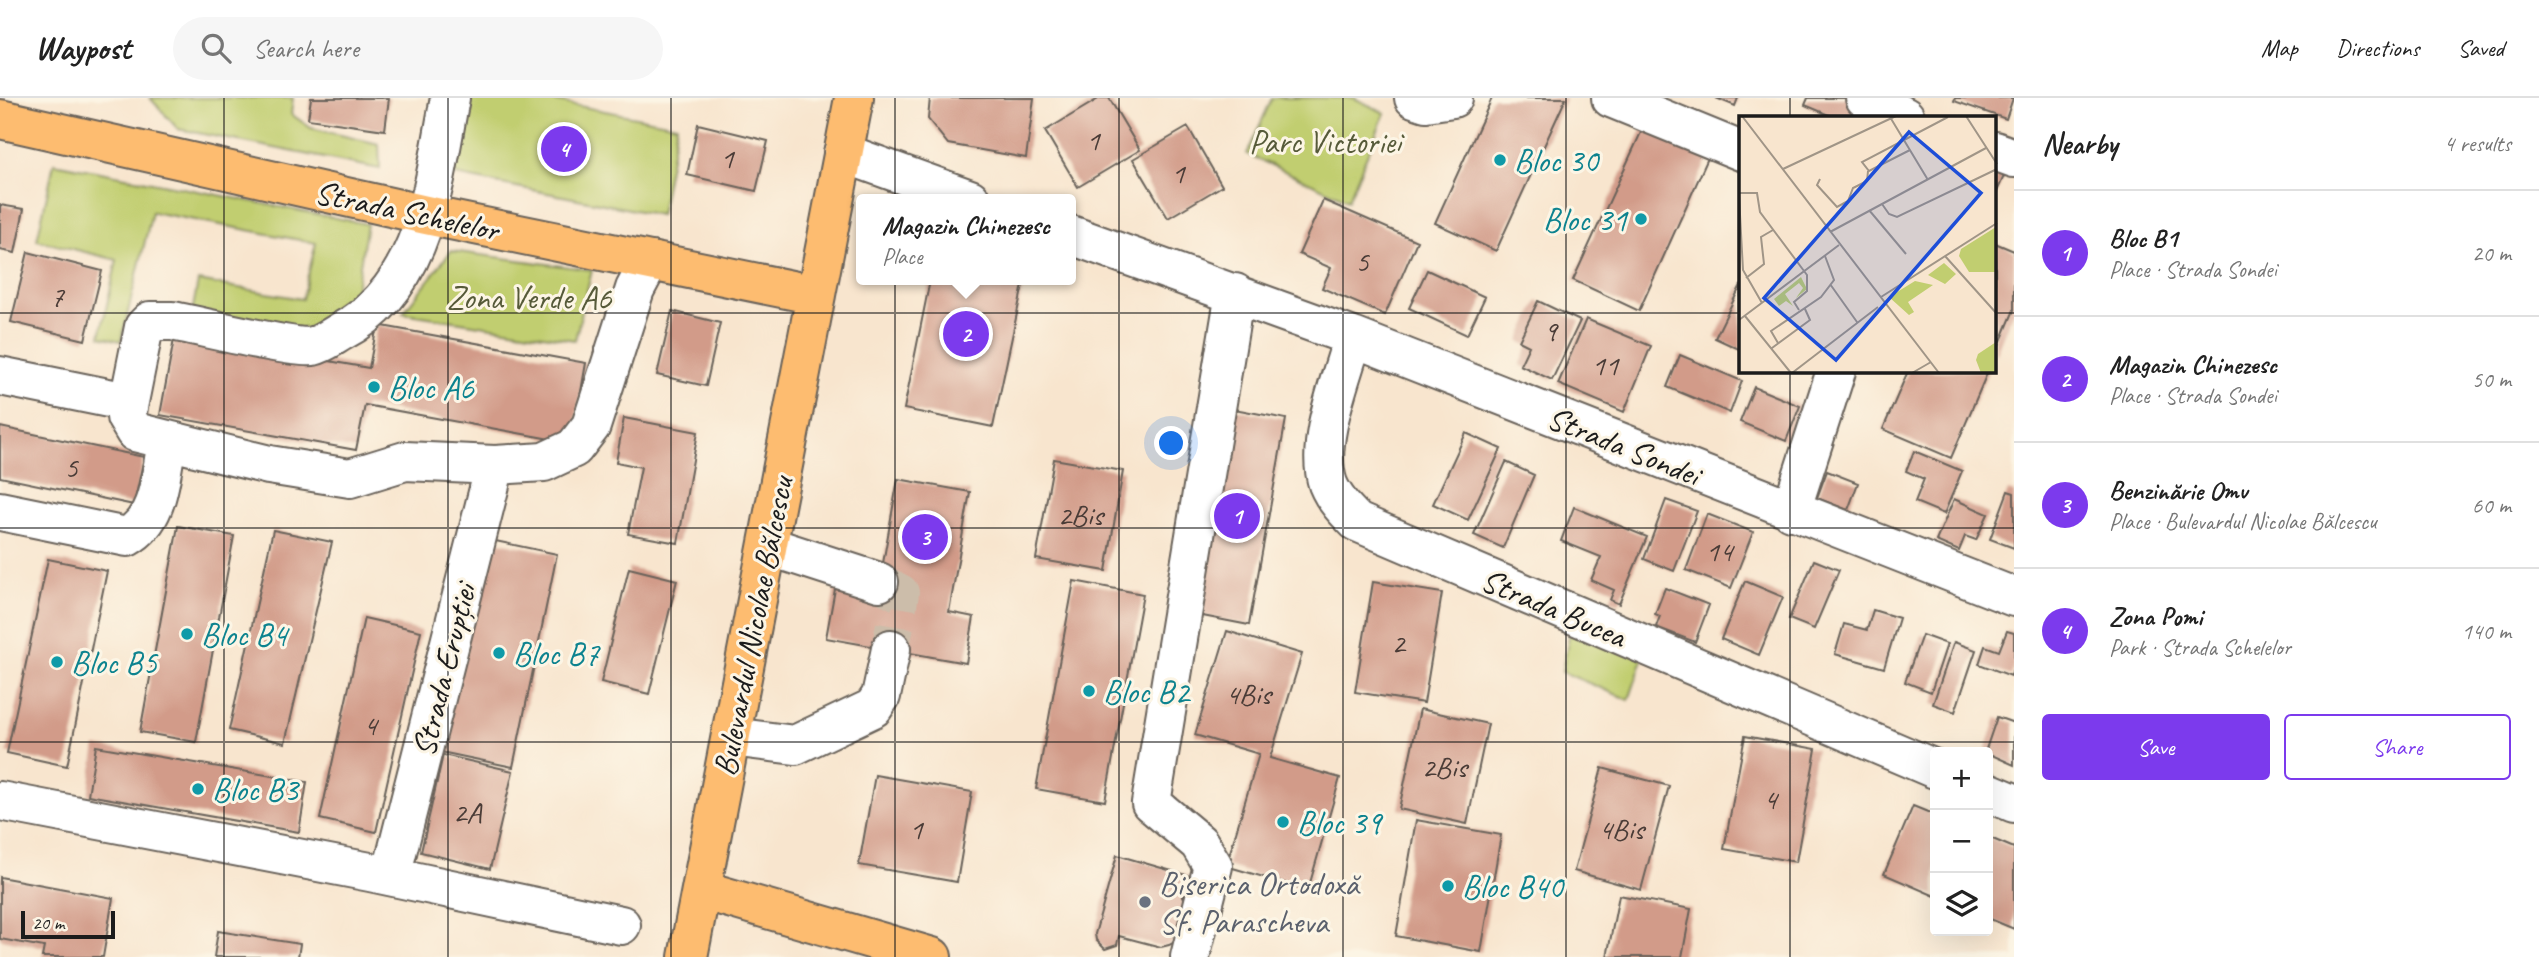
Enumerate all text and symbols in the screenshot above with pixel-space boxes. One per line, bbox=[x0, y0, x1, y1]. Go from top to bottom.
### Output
search box bbox=[173, 17, 663, 80]
text: Waypost bbox=[35, 27, 131, 69]
icon: search bbox=[197, 29, 235, 67]
text: Search here bbox=[253, 32, 359, 65]
text: Map bbox=[2261, 33, 2298, 63]
text: Directions bbox=[2336, 33, 2419, 63]
text: Saved bbox=[2457, 33, 2504, 63]
inset map bbox=[1739, 116, 1996, 373]
house number: 1 bbox=[1086, 121, 1101, 159]
park label: Parc Victoriei bbox=[1249, 121, 1405, 163]
pin: 4 bbox=[541, 123, 587, 175]
text: Nearby bbox=[2042, 125, 2118, 163]
text: 4 results bbox=[2444, 129, 2511, 158]
house number: 1 bbox=[720, 139, 735, 177]
place label: Bloc 30 bbox=[1514, 140, 1600, 182]
marker: Bloc 30 bbox=[1492, 152, 1508, 168]
house number: 1 bbox=[1171, 154, 1186, 192]
street label: Strada Schelelor bbox=[311, 171, 505, 251]
popup bbox=[856, 194, 1076, 285]
place label: Bloc 31 bbox=[1543, 199, 1629, 241]
text: Magazin Chinezesc bbox=[882, 209, 1050, 242]
marker: Bloc 31 bbox=[1633, 211, 1649, 227]
text: Bloc B1 bbox=[2109, 222, 2178, 255]
text: 1 bbox=[2060, 239, 2070, 268]
text: 20 m bbox=[2472, 239, 2511, 268]
text: Place bbox=[882, 242, 922, 271]
house number: 5 bbox=[1355, 242, 1370, 280]
text: Place · Strada Sondei bbox=[2109, 255, 2277, 284]
house number: 7 bbox=[50, 277, 65, 315]
park label: Zona Verde A6 bbox=[447, 277, 613, 319]
pin: 2 bbox=[943, 308, 989, 360]
house number: 9 bbox=[1543, 312, 1559, 350]
house number: 11 bbox=[1592, 346, 1620, 384]
text: Magazin Chinezesc bbox=[2109, 348, 2277, 381]
text: 2 bbox=[2060, 365, 2070, 394]
text: 50 m bbox=[2472, 365, 2511, 394]
place label: Bloc A6 bbox=[388, 367, 475, 409]
marker: Bloc A6 bbox=[366, 379, 382, 395]
text: Place · Strada Sondei bbox=[2109, 381, 2277, 410]
street label: Strada Sondei bbox=[1541, 396, 1709, 497]
your location bbox=[1154, 426, 1188, 460]
house number: 5 bbox=[64, 448, 79, 486]
street label: Bulevardul Nicolae Bălcescu bbox=[703, 471, 803, 779]
text: Benzinărie Omv bbox=[2109, 474, 2247, 507]
pin: 1 bbox=[1214, 490, 1260, 542]
text: 3 bbox=[2060, 491, 2070, 520]
text: 60 m bbox=[2472, 491, 2511, 520]
house number: 2Bis bbox=[1057, 496, 1105, 534]
text: Place · Bulevardul Nicolae Bălcescu bbox=[2109, 507, 2377, 536]
pin: 3 bbox=[902, 511, 948, 563]
house number: 14 bbox=[1706, 532, 1735, 570]
street label: Strada Bucea bbox=[1475, 559, 1634, 658]
street label: Strada Erupției bbox=[402, 576, 487, 761]
text: Zona Pomi bbox=[2109, 600, 2202, 633]
place label: Bloc B4 bbox=[201, 614, 290, 656]
text: 4 bbox=[2060, 617, 2070, 646]
text: 140 m bbox=[2462, 617, 2511, 646]
house number: 2 bbox=[1391, 624, 1407, 662]
marker: Bloc B4 bbox=[179, 626, 195, 642]
place label: Bloc B7 bbox=[513, 633, 601, 675]
text: Park · Strada Schelelor bbox=[2109, 633, 2291, 662]
place label: Bloc B5 bbox=[71, 642, 159, 684]
marker: Bloc B7 bbox=[491, 645, 507, 661]
marker: Bloc B5 bbox=[49, 654, 65, 670]
place label: Bloc B2 bbox=[1103, 671, 1192, 713]
house number: 4Bis bbox=[1225, 675, 1273, 713]
marker: Bloc B2 bbox=[1081, 683, 1097, 699]
house number: 4 bbox=[363, 706, 379, 744]
button: Save bbox=[2042, 714, 2270, 780]
button: Share bbox=[2284, 714, 2511, 780]
map controls bbox=[1930, 747, 1993, 936]
button: + bbox=[1930, 747, 1993, 810]
house number: 2Bis bbox=[1421, 748, 1469, 786]
place label: Bloc B3 bbox=[212, 769, 300, 811]
house number: 4 bbox=[1763, 780, 1779, 818]
marker: Bloc B3 bbox=[190, 781, 206, 797]
house number: 2A bbox=[453, 793, 483, 831]
place label: Bloc 39 bbox=[1297, 802, 1384, 844]
house number: 1 bbox=[909, 810, 924, 848]
house number: 4Bis bbox=[1598, 810, 1646, 848]
button: − bbox=[1930, 810, 1993, 873]
marker: Bloc 39 bbox=[1275, 814, 1291, 830]
place label: Biserica Ortodoxă Sf. Parascheva bbox=[1159, 863, 1361, 943]
place label: Bloc B40 bbox=[1462, 866, 1565, 908]
button: layers bbox=[1930, 873, 1993, 936]
marker: Bloc B40 bbox=[1440, 878, 1456, 894]
marker: Biserica Ortodoxă Sf. Parascheva bbox=[1137, 894, 1153, 910]
scale bar bbox=[21, 908, 116, 940]
text: 20 m bbox=[32, 911, 64, 935]

